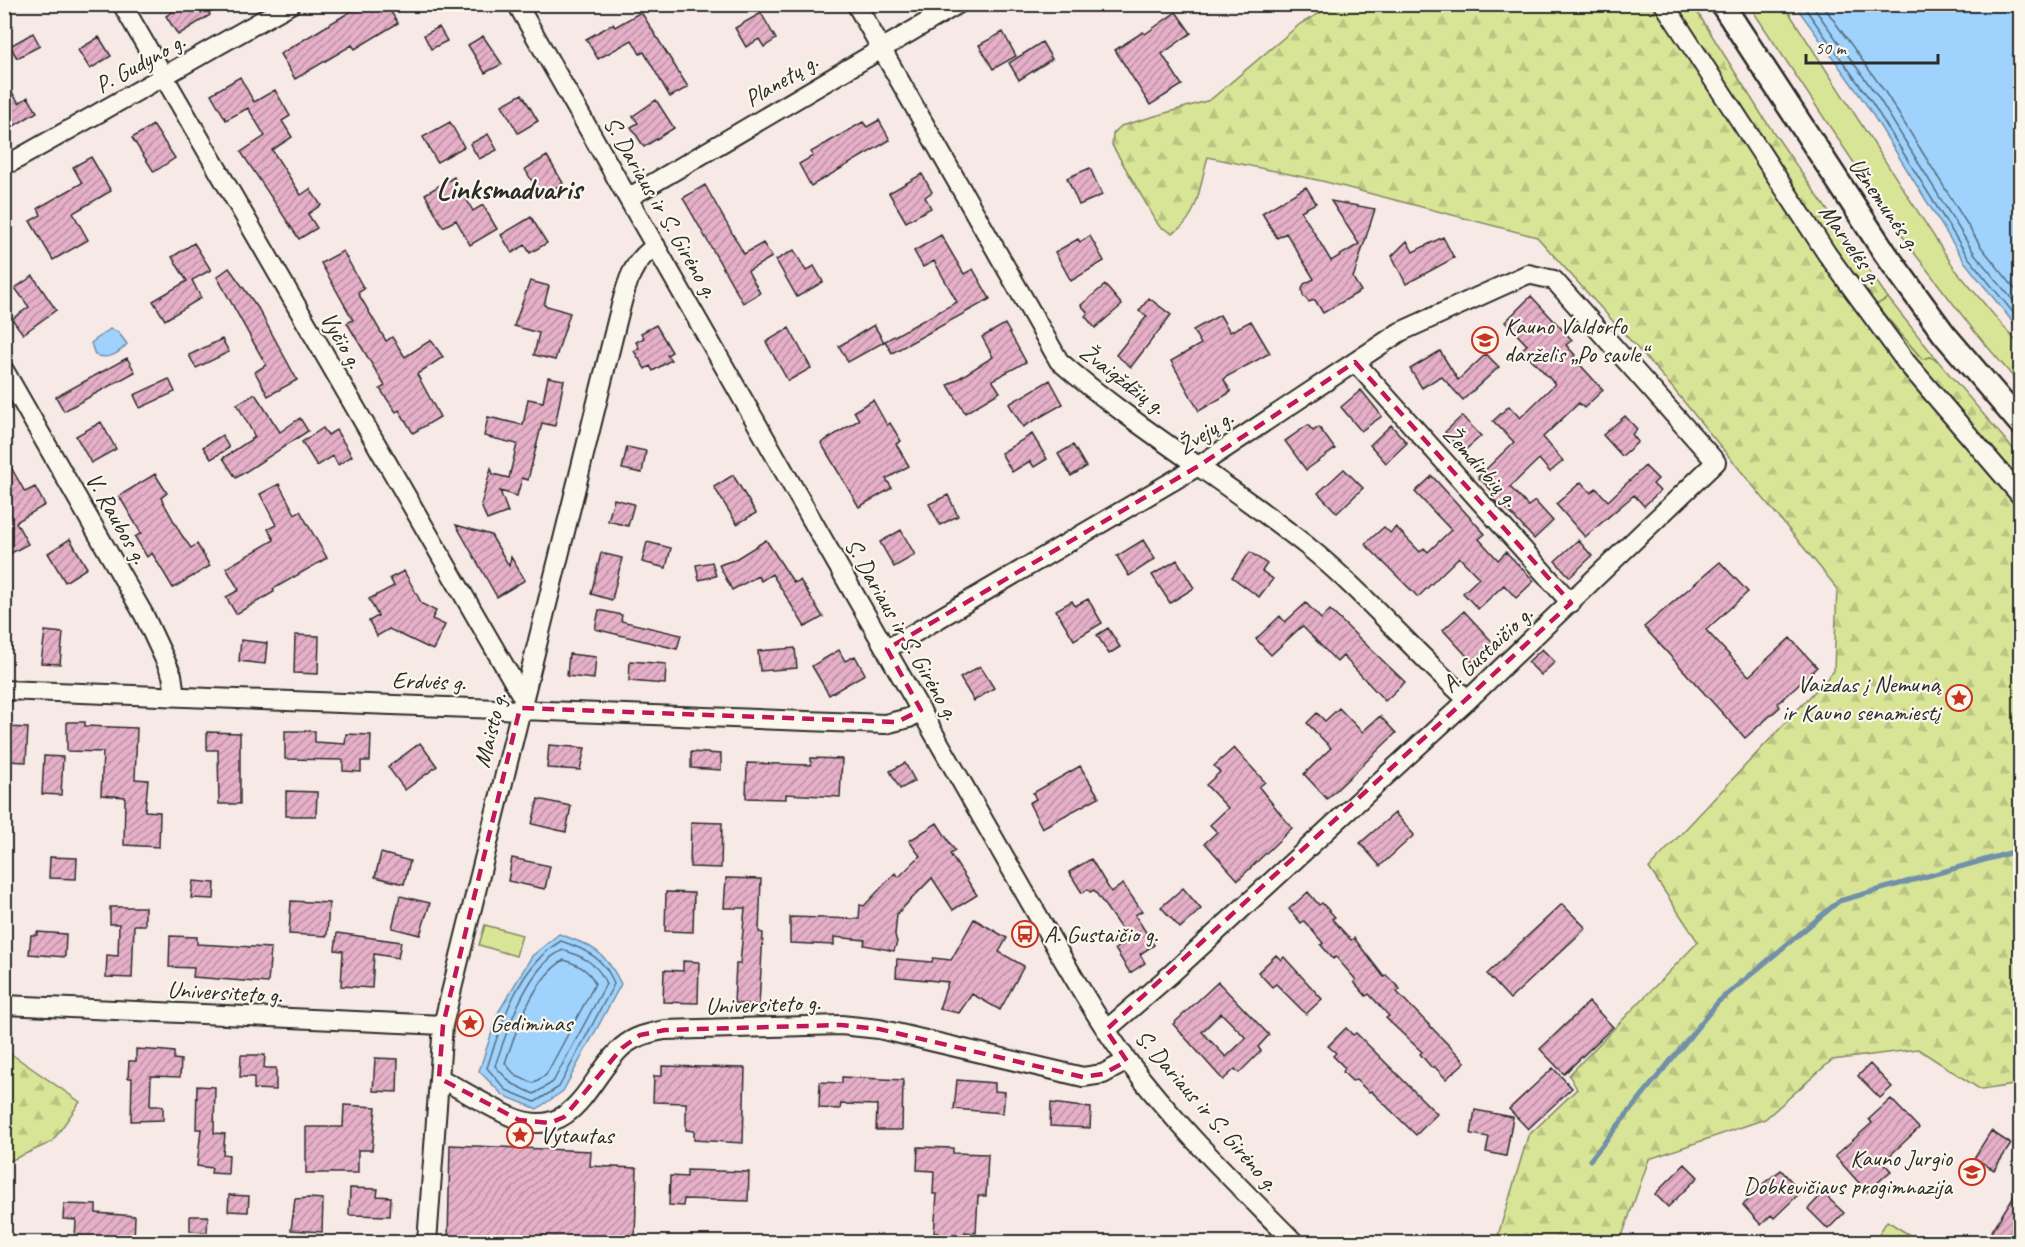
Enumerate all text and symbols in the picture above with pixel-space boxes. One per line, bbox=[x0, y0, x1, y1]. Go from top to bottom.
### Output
street label: P. Gudyno g. bbox=[90, 26, 190, 100]
scale bar bbox=[1806, 27, 1938, 65]
text: 50 m bbox=[1815, 37, 1848, 59]
street label: Planetų g. bbox=[739, 46, 823, 114]
street label: S. Dariaus ir S. Girėno g. bbox=[597, 111, 725, 303]
street label: Užnemunės g. bbox=[1842, 152, 1928, 257]
district label: Linksmadvaris bbox=[436, 170, 585, 208]
street label: Marvelės g. bbox=[1813, 198, 1890, 290]
street label: Vyčio g. bbox=[314, 306, 370, 374]
place label: Kauno Valdorfo darželis „Po saule“ bbox=[1504, 311, 1652, 369]
school or university icon: Kauno Valdorfo darželis „Po saule“ bbox=[1470, 325, 1500, 355]
street label: Žvaigždžių g. bbox=[1074, 337, 1172, 421]
street label: Žvejų g. bbox=[1171, 403, 1239, 461]
street label: Žemdirbių g. bbox=[1437, 419, 1526, 513]
street label: V. Raubos g. bbox=[79, 467, 155, 569]
street label: S. Dariaus ir S. Girėno g. bbox=[838, 533, 966, 725]
street label: A. Gustaičio g. bbox=[1435, 599, 1539, 699]
street label: Erdvės g. bbox=[392, 665, 467, 697]
place label: Vaizdas į Nemuną ir Kauno senamiestį bbox=[1782, 669, 1943, 727]
place icon: Vaizdas į Nemuną ir Kauno senamiestį bbox=[1944, 683, 1974, 713]
street label: Maisto g. bbox=[466, 689, 514, 770]
bus stop icon: A. Gustaičio g. bbox=[1010, 919, 1040, 949]
place label: A. Gustaičio g. bbox=[1044, 919, 1158, 949]
street label: Universiteto g. bbox=[167, 974, 284, 1010]
street label: Universiteto g. bbox=[705, 987, 821, 1021]
place icon: Gediminas bbox=[455, 1008, 485, 1038]
place label: Gediminas bbox=[490, 1008, 575, 1038]
street label: S. Dariaus ir S. Girėno g. bbox=[1128, 1023, 1286, 1197]
place icon: Vytautas bbox=[505, 1120, 535, 1150]
place label: Vytautas bbox=[540, 1120, 616, 1150]
place label: Kauno Jurgio Dobkevičiaus progimnazija bbox=[1743, 1143, 1954, 1201]
school or university icon: Kauno Jurgio Dobkevičiaus progimnazija bbox=[1957, 1157, 1987, 1187]

